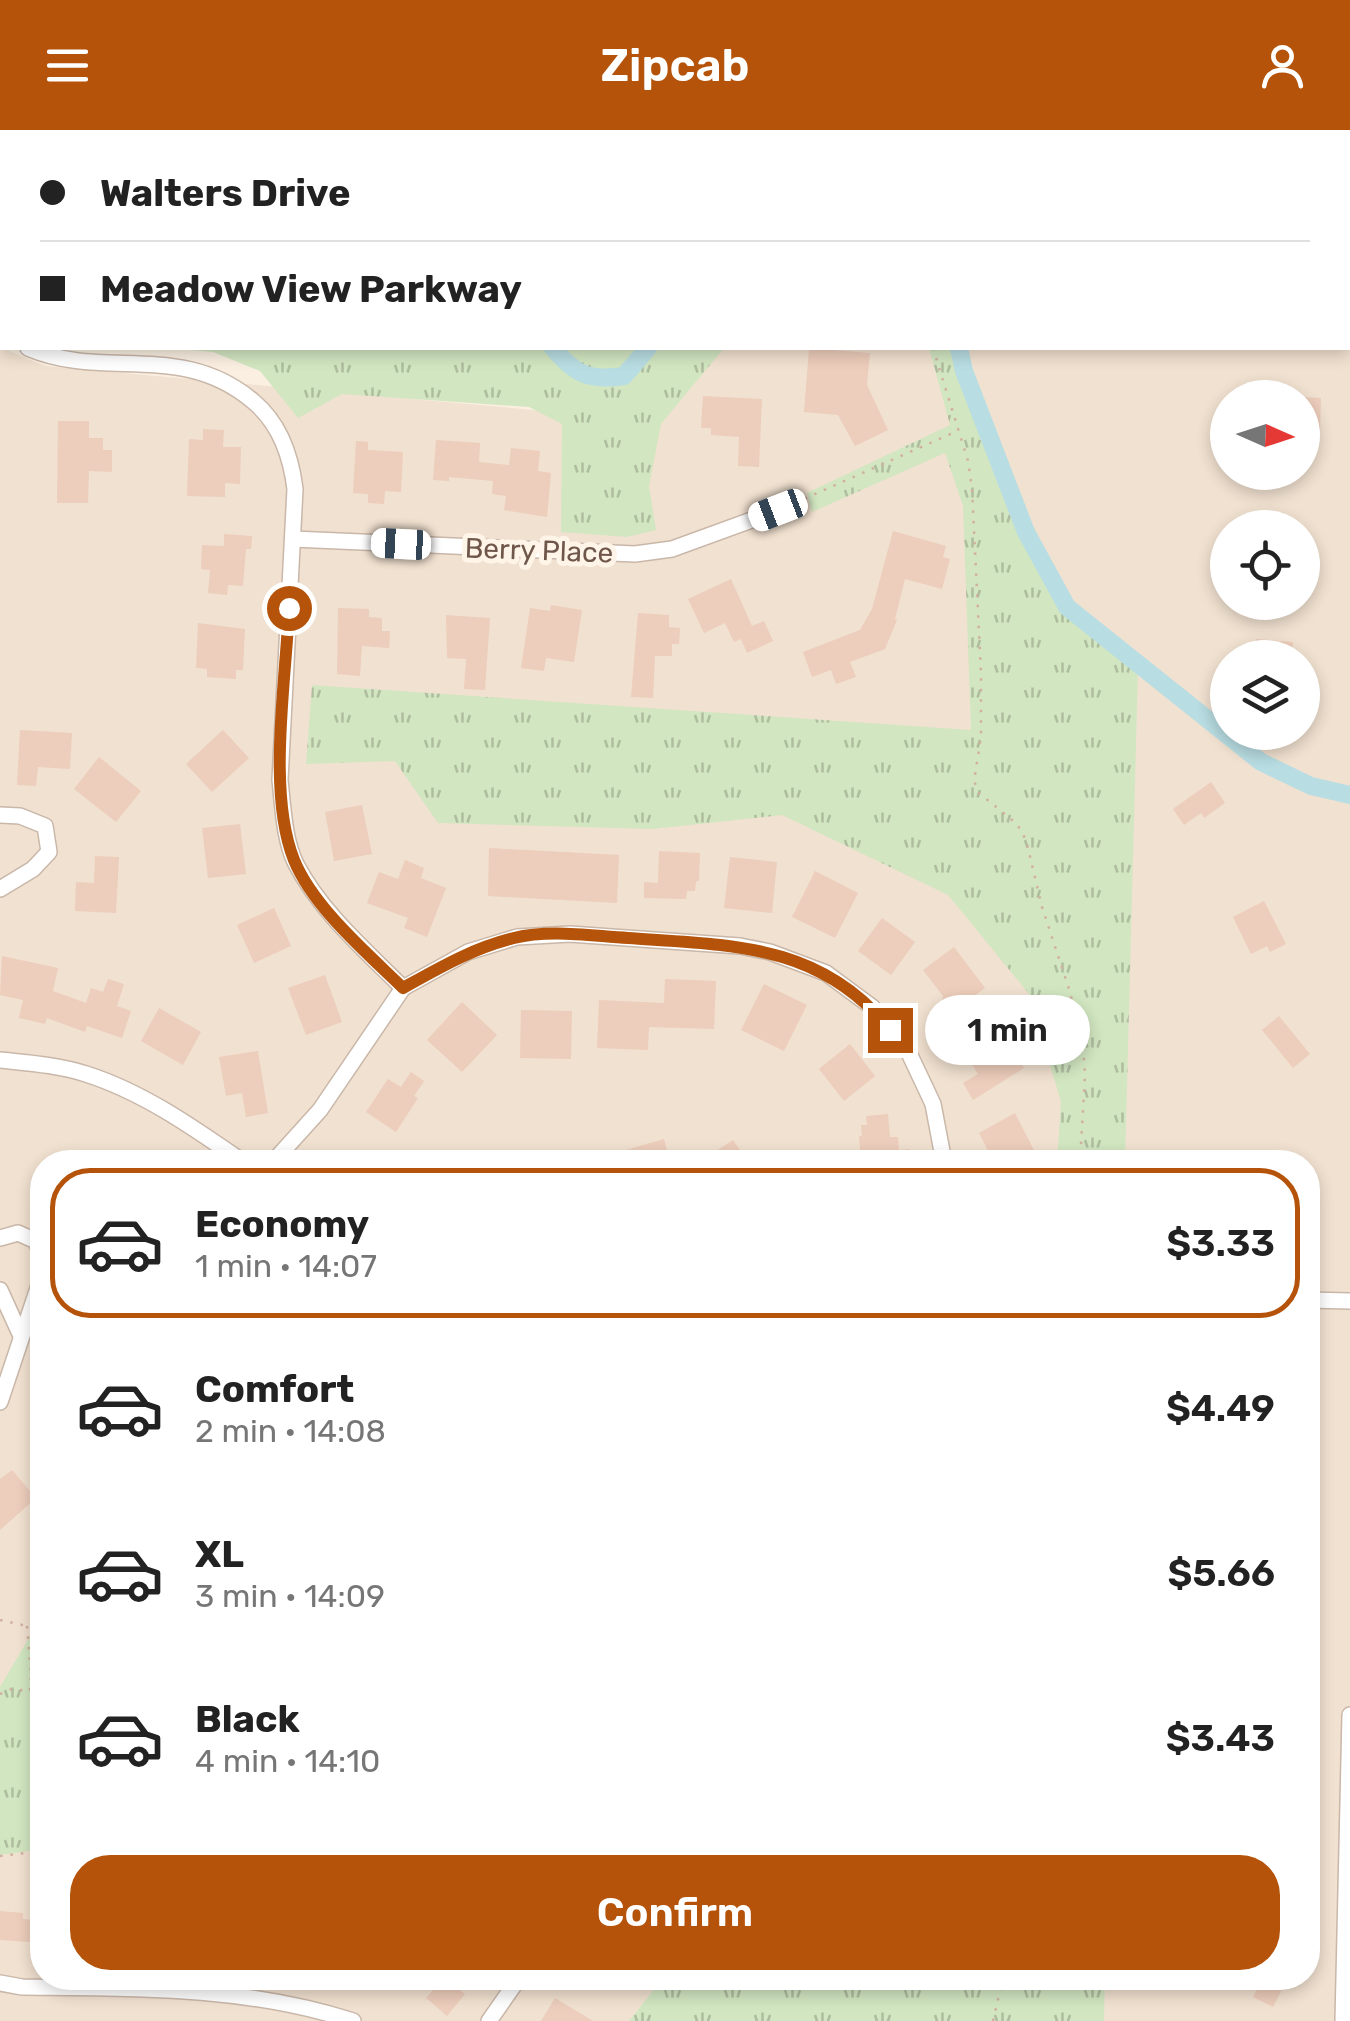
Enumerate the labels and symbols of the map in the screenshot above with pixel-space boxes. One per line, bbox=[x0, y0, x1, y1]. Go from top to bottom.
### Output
north arrow bbox=[1210, 380, 1320, 490]
car bbox=[745, 485, 811, 535]
car bbox=[370, 527, 432, 561]
street label: Berry Place bbox=[464, 531, 614, 570]
route start bbox=[267, 586, 312, 631]
callout: 1 min bbox=[925, 995, 1090, 1065]
route end bbox=[868, 1008, 913, 1053]

